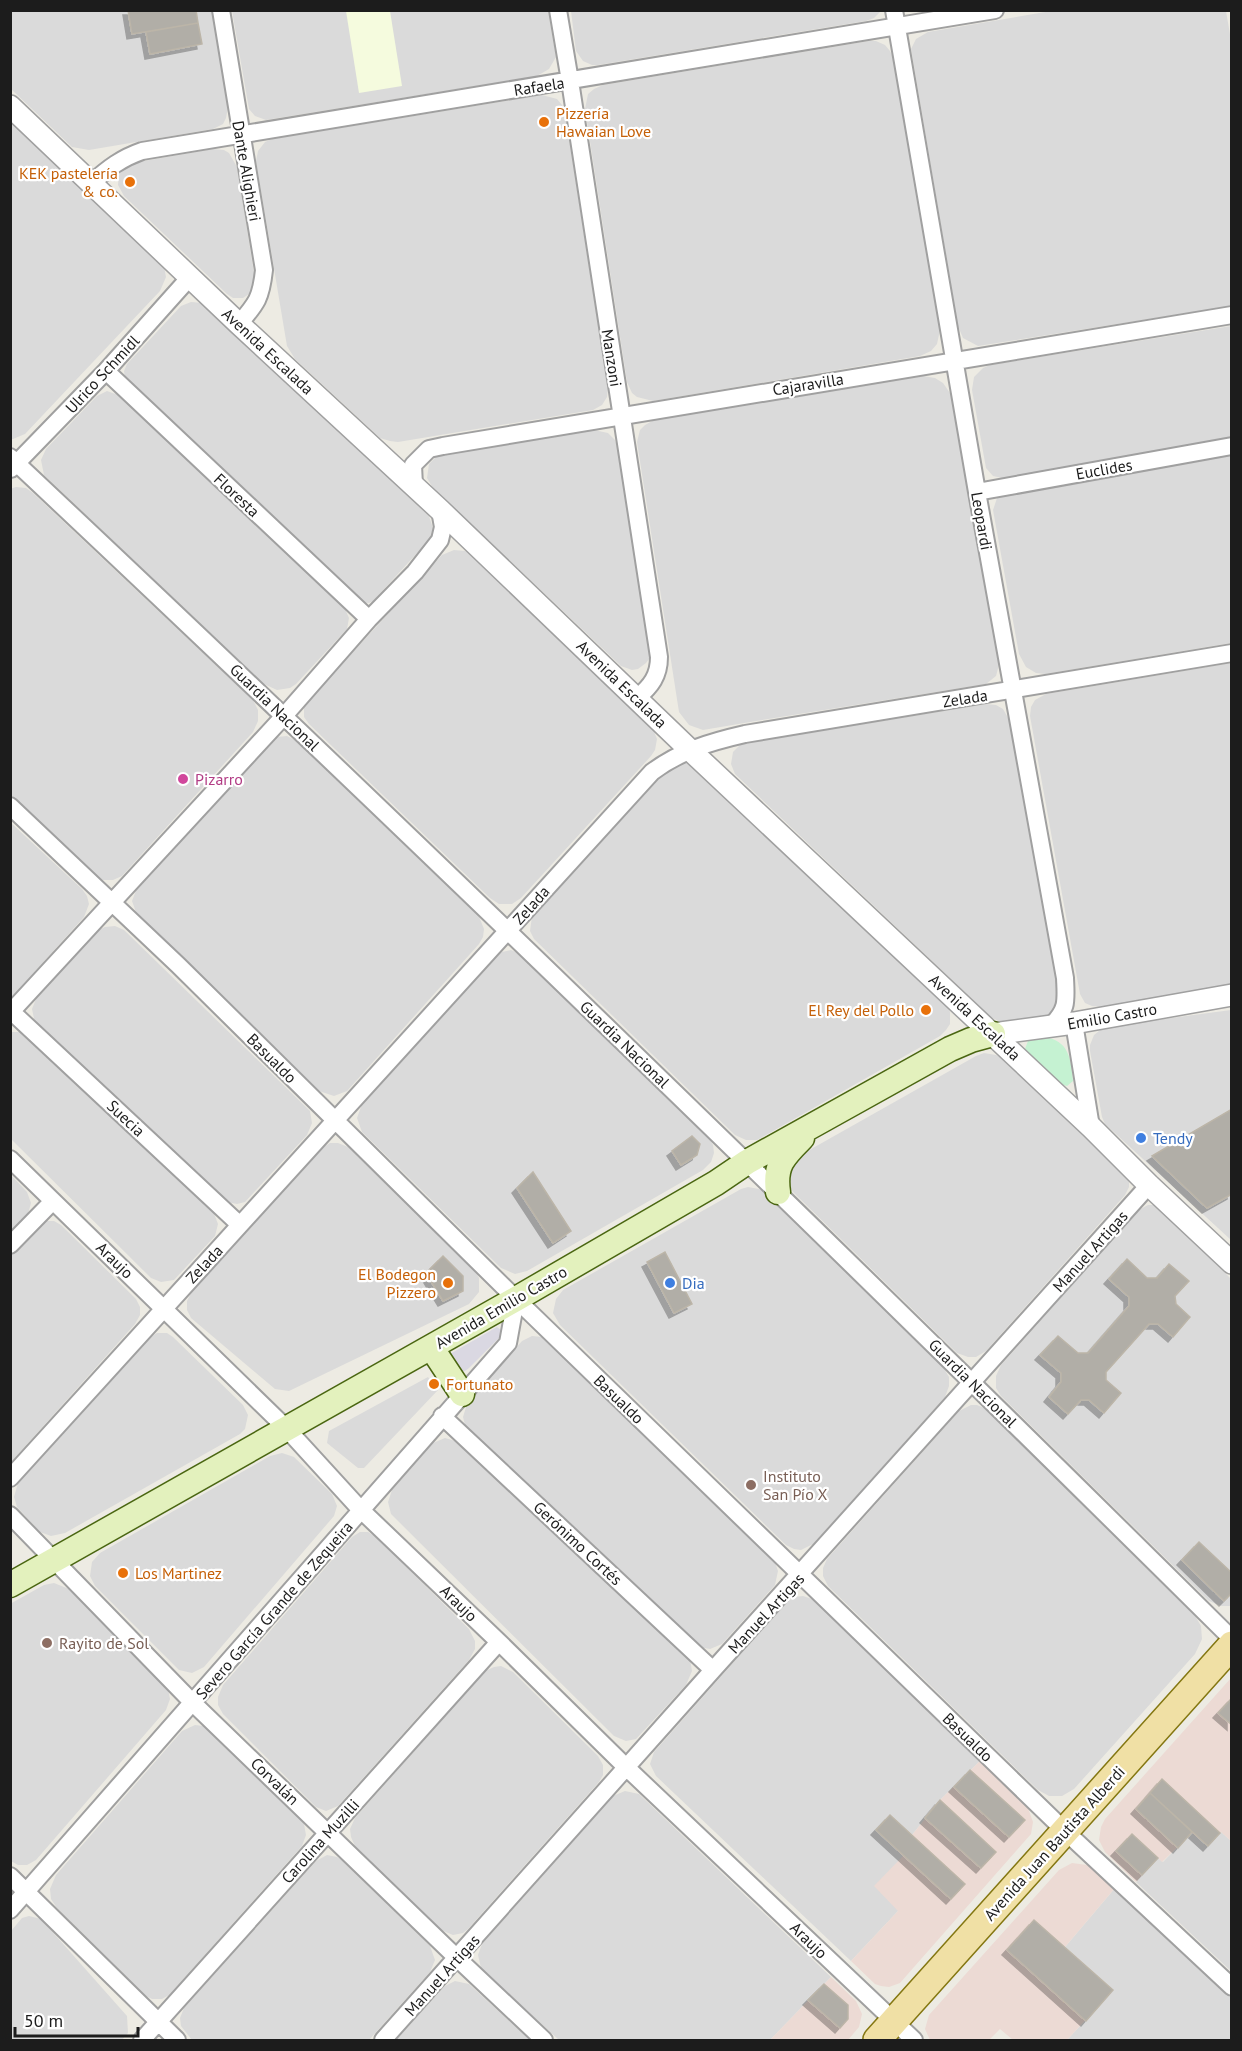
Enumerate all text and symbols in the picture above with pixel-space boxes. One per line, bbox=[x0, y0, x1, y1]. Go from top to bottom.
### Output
street label: Rafaela bbox=[512, 72, 566, 100]
place label: Pizzería Hawaian Love bbox=[556, 103, 651, 141]
marker: Pizzería Hawaian Love bbox=[537, 115, 551, 129]
street label: Dante Alighieri bbox=[228, 119, 266, 223]
place label: KEK pastelería & co. bbox=[19, 163, 118, 201]
marker: KEK pastelería & co. bbox=[123, 175, 137, 189]
street label: Avenida Escalada bbox=[218, 303, 318, 399]
street label: Manzoni bbox=[598, 328, 626, 388]
street label: Ulrico Schmidl bbox=[61, 331, 143, 417]
street label: Cajaravilla bbox=[771, 369, 845, 399]
street label: Euclides bbox=[1074, 454, 1134, 484]
street label: Floresta bbox=[210, 469, 264, 521]
street label: Leopardi bbox=[967, 490, 997, 552]
street label: Avenida Escalada bbox=[573, 636, 671, 732]
street label: Guardia Nacional bbox=[226, 659, 324, 755]
street label: Zelada bbox=[941, 685, 989, 711]
place label: Pizarro bbox=[195, 769, 243, 789]
marker: Pizarro bbox=[176, 772, 190, 786]
street label: Zelada bbox=[508, 882, 554, 928]
street label: Avenida Escalada bbox=[925, 969, 1025, 1065]
street label: Guardia Nacional bbox=[576, 996, 674, 1092]
street label: Emilio Castro bbox=[1066, 998, 1158, 1034]
place label: El Rey del Pollo bbox=[808, 1000, 914, 1020]
marker: El Rey del Pollo bbox=[919, 1003, 933, 1017]
street label: Basualdo bbox=[243, 1029, 301, 1087]
street label: Suecia bbox=[103, 1096, 149, 1140]
place label: Tendy bbox=[1153, 1128, 1193, 1148]
marker: Tendy bbox=[1134, 1131, 1148, 1145]
street label: Manuel Artigas bbox=[1048, 1206, 1132, 1296]
street label: Araujo bbox=[92, 1237, 138, 1283]
street label: Zelada bbox=[181, 1241, 227, 1287]
street label: Avenida Emilio Castro bbox=[431, 1261, 571, 1353]
place label: El Bodegon Pizzero bbox=[358, 1264, 436, 1302]
place label: Dia bbox=[682, 1273, 705, 1293]
marker: El Bodegon Pizzero bbox=[441, 1276, 455, 1290]
marker: Dia bbox=[663, 1276, 677, 1290]
street label: Guardia Nacional bbox=[925, 1335, 1022, 1432]
street label: Basualdo bbox=[590, 1370, 648, 1428]
place label: Fortunato bbox=[446, 1374, 513, 1394]
marker: Fortunato bbox=[427, 1377, 441, 1391]
place label: Instituto San Pío X bbox=[763, 1466, 827, 1504]
marker: Instituto San Pío X bbox=[744, 1478, 758, 1492]
street label: Gerónimo Cortés bbox=[529, 1497, 627, 1589]
street label: Severo García Grande de Zequeira bbox=[191, 1517, 357, 1703]
place label: Los Martinez bbox=[135, 1563, 222, 1583]
marker: Los Martinez bbox=[116, 1566, 130, 1580]
street label: Manuel Artigas bbox=[724, 1568, 809, 1657]
street label: Araujo bbox=[436, 1580, 482, 1626]
place label: Rayito de Sol bbox=[59, 1633, 149, 1653]
marker: Rayito de Sol bbox=[40, 1636, 54, 1650]
street label: Basualdo bbox=[939, 1708, 997, 1766]
street label: Corvalán bbox=[247, 1753, 303, 1809]
street label: Avenida Juan Bautista Alberdi bbox=[979, 1762, 1129, 1924]
street label: Carolina Muzilli bbox=[277, 1795, 363, 1887]
street label: Araujo bbox=[786, 1917, 832, 1963]
street label: Manuel Artigas bbox=[400, 1930, 484, 2020]
scale bar bbox=[15, 2000, 138, 2038]
text: 50 m bbox=[24, 2009, 63, 2032]

